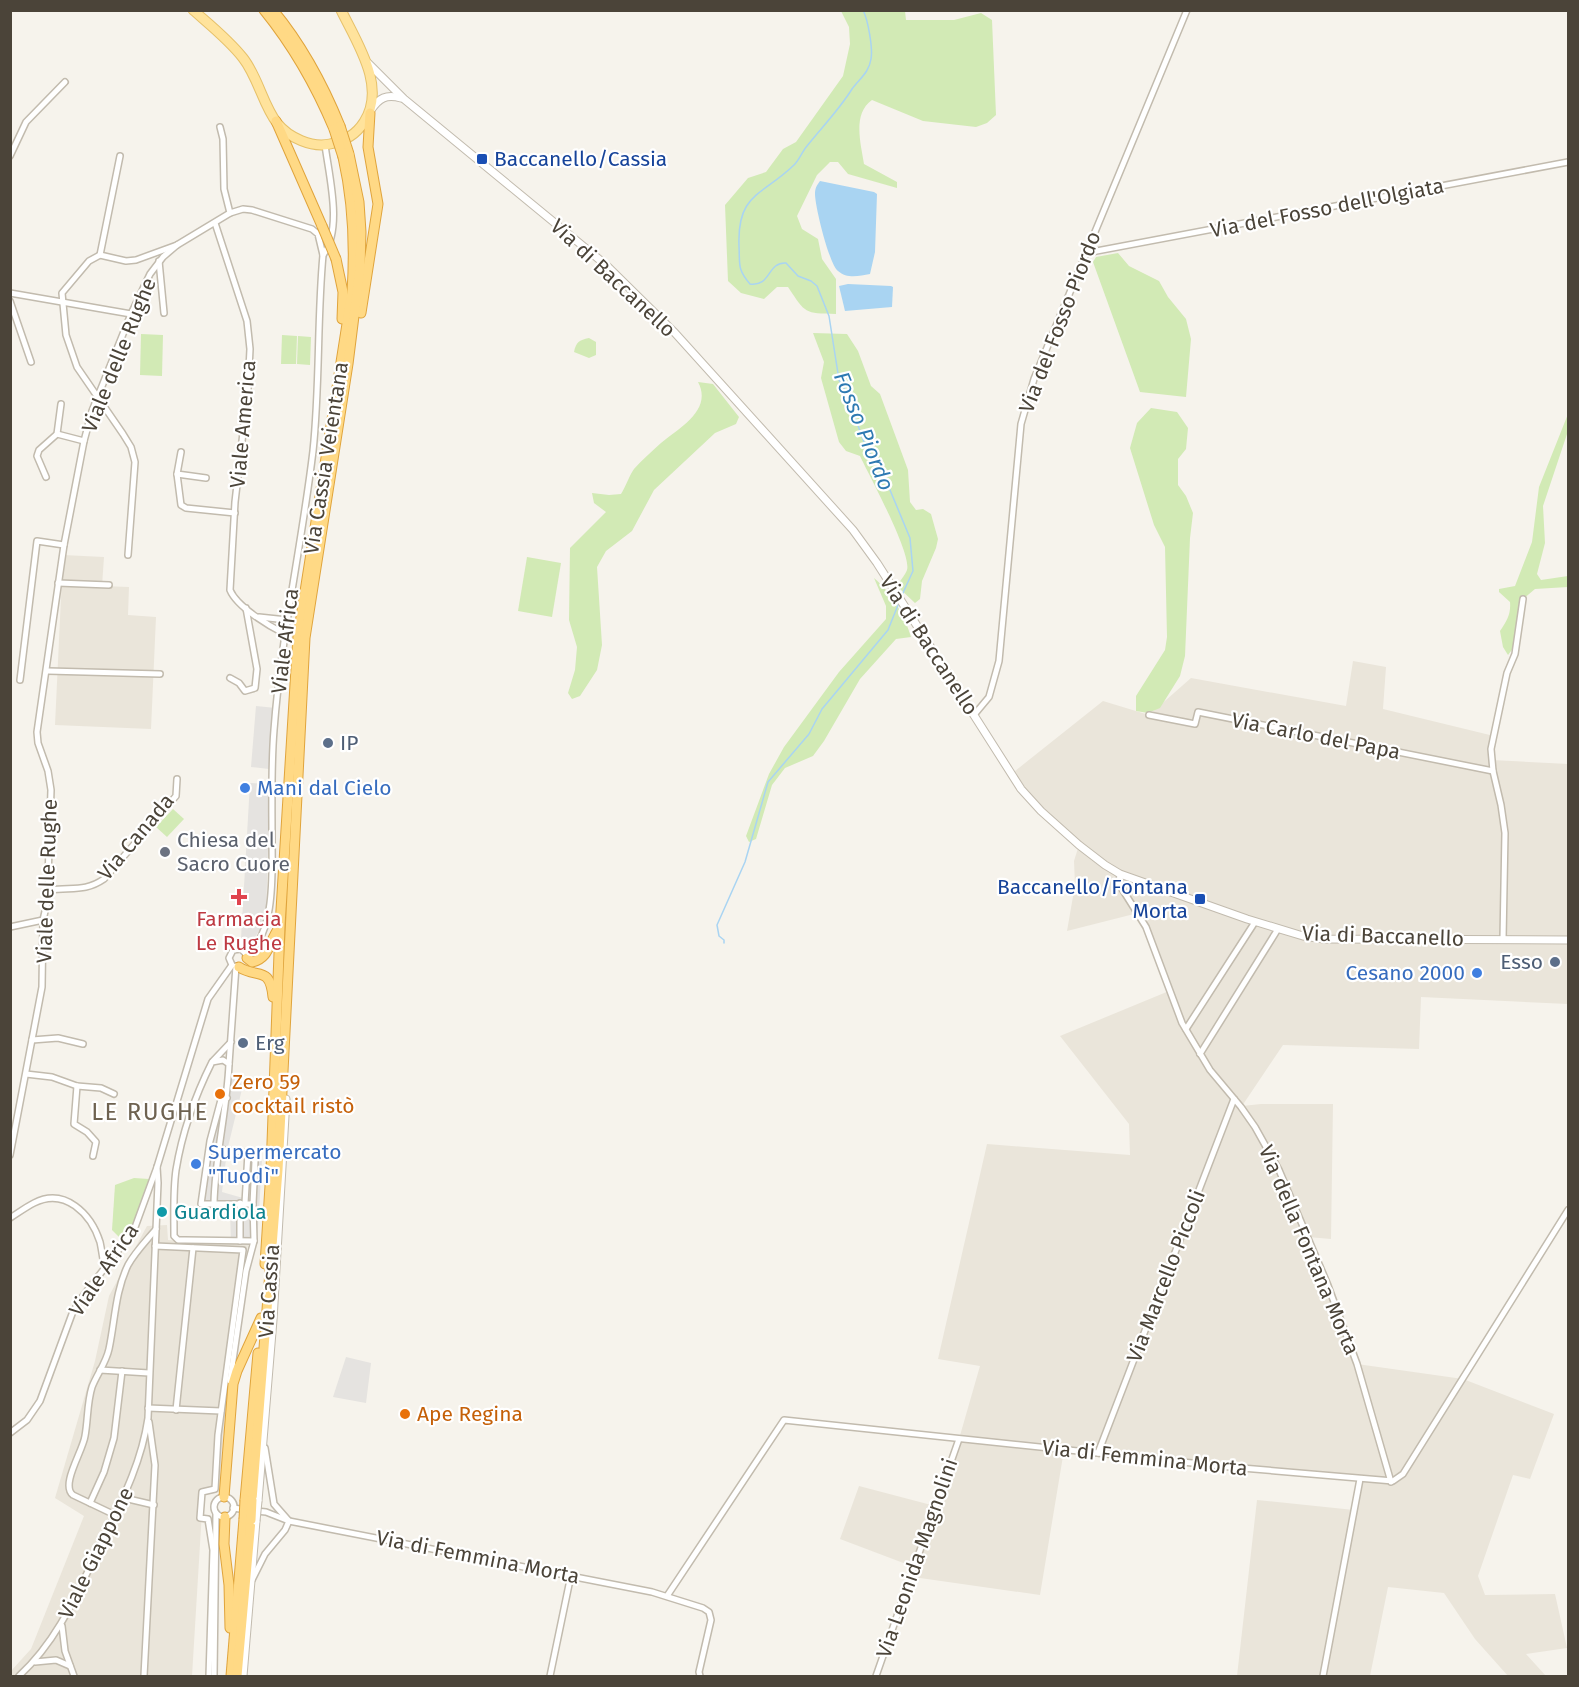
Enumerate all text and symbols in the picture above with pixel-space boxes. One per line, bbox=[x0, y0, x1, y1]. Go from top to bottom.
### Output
place label: Baccanello/Cassia bbox=[494, 146, 667, 172]
marker: Baccanello/Cassia bbox=[475, 152, 489, 166]
street label: Via del Fosso dell'Olgiata bbox=[1208, 173, 1446, 243]
street label: Via di Baccanello bbox=[545, 213, 681, 343]
street label: Via del Fosso Piordo bbox=[1013, 228, 1107, 416]
street label: Viale delle Rughe bbox=[76, 274, 162, 436]
street label: Viale America bbox=[224, 359, 262, 489]
street label: Via Cassia Veientana bbox=[298, 360, 354, 556]
water label: Fosso Piordo bbox=[828, 368, 900, 494]
street label: Via di Baccanello bbox=[874, 570, 984, 720]
street label: Viale Africa bbox=[266, 587, 304, 695]
street label: Via Carlo del Papa bbox=[1229, 707, 1403, 765]
place label: IP bbox=[340, 730, 358, 756]
marker: IP bbox=[321, 736, 335, 750]
place label: Mani dal Cielo bbox=[257, 775, 391, 801]
marker: Mani dal Cielo bbox=[238, 781, 252, 795]
street label: Via Canada bbox=[92, 788, 180, 886]
street label: Viale delle Rughe bbox=[31, 798, 63, 964]
place label: Chiesa del Sacro Cuore bbox=[177, 827, 290, 877]
marker: Chiesa del Sacro Cuore bbox=[158, 845, 172, 859]
place label: Baccanello/Fontana Morta bbox=[997, 874, 1188, 924]
marker: Farmacia Le Rughe bbox=[232, 890, 246, 904]
marker: Baccanello/Fontana Morta bbox=[1193, 892, 1207, 906]
place label: Farmacia Le Rughe bbox=[196, 906, 282, 956]
street label: Via di Baccanello bbox=[1302, 920, 1464, 952]
place label: Esso bbox=[1500, 949, 1543, 975]
marker: Esso bbox=[1548, 955, 1562, 969]
place label: Cesano 2000 bbox=[1346, 960, 1465, 986]
marker: Cesano 2000 bbox=[1470, 966, 1484, 980]
place label: Erg bbox=[255, 1030, 285, 1056]
marker: Erg bbox=[236, 1036, 250, 1050]
place label: Zero 59 cocktail ristò bbox=[232, 1069, 355, 1119]
marker: Zero 59 cocktail ristò bbox=[213, 1087, 227, 1101]
district label: LE RUGHE bbox=[91, 1098, 209, 1126]
place label: Supermercato "Tuodì" bbox=[208, 1139, 341, 1189]
street label: Via della Fontana Morta bbox=[1253, 1141, 1365, 1359]
marker: Supermercato "Tuodì" bbox=[189, 1157, 203, 1171]
street label: Via Marcello Piccoli bbox=[1121, 1186, 1211, 1366]
place label: Guardiola bbox=[174, 1199, 267, 1225]
marker: Guardiola bbox=[155, 1205, 169, 1219]
street label: Viale Africa bbox=[64, 1219, 144, 1321]
street label: Via Cassia bbox=[253, 1243, 285, 1339]
place label: Ape Regina bbox=[417, 1401, 523, 1427]
marker: Ape Regina bbox=[398, 1407, 412, 1421]
street label: Via di Femmina Morta bbox=[1041, 1434, 1249, 1482]
street label: Via Leonida Magnolini bbox=[871, 1455, 963, 1661]
street label: Viale Giappone bbox=[53, 1483, 139, 1623]
street label: Via di Femmina Morta bbox=[374, 1525, 582, 1589]

